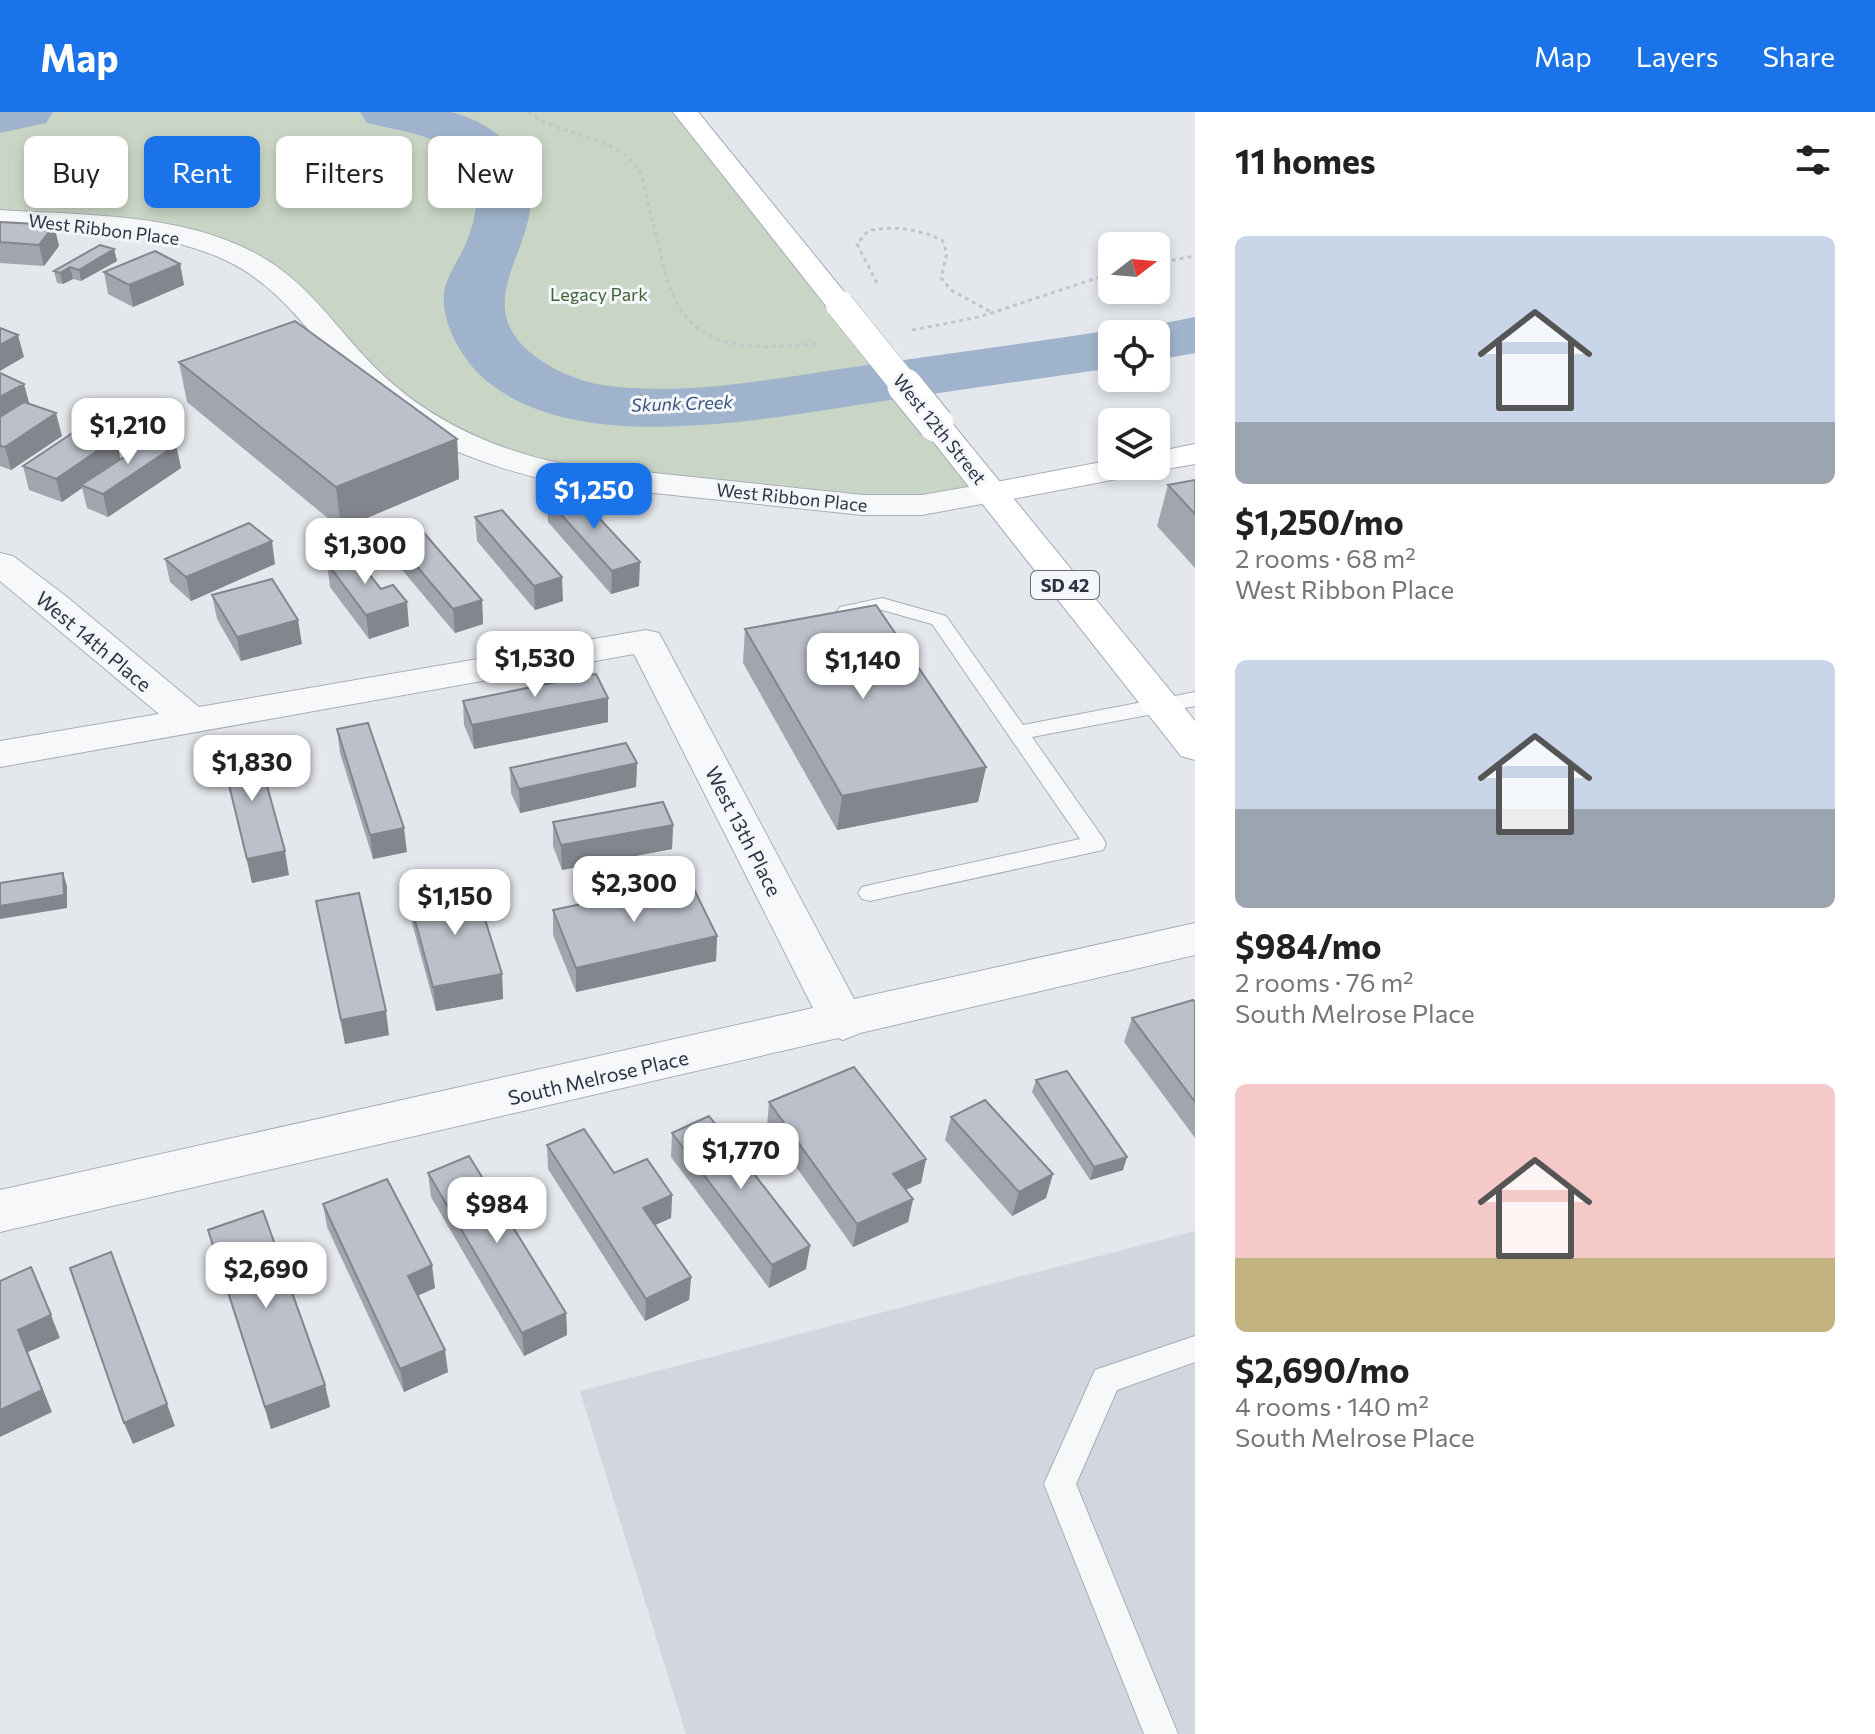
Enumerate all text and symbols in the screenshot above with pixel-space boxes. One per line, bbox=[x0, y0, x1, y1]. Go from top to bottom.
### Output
text: Map bbox=[40, 33, 119, 80]
text: Map bbox=[1534, 39, 1592, 73]
text: Layers bbox=[1636, 39, 1718, 73]
text: Share bbox=[1762, 39, 1835, 73]
chip: Buy bbox=[24, 136, 128, 208]
chip: Rent bbox=[144, 136, 260, 208]
chip: Filters bbox=[276, 136, 412, 208]
chip: New bbox=[428, 136, 542, 208]
icon: filters bbox=[1791, 138, 1835, 182]
text: 11 homes bbox=[1235, 139, 1376, 181]
street label: West Ribbon Place bbox=[27, 209, 181, 249]
north arrow bbox=[1098, 232, 1170, 304]
map controls bbox=[1098, 232, 1170, 480]
park label: Legacy Park bbox=[550, 283, 648, 305]
icon: home bbox=[1463, 288, 1607, 432]
button: locate bbox=[1098, 320, 1170, 392]
street label: West 12th Street bbox=[889, 370, 991, 488]
water label: Skunk Creek bbox=[631, 390, 735, 416]
pin: $1,210 bbox=[63, 398, 193, 466]
text: $1,210 bbox=[89, 408, 167, 439]
button: layers bbox=[1098, 408, 1170, 480]
pin: $1,250 bbox=[529, 463, 659, 531]
text: $1,250 bbox=[554, 473, 634, 504]
street label: West Ribbon Place bbox=[715, 478, 869, 516]
text: $1,250/mo bbox=[1235, 500, 1404, 542]
pin: $1,300 bbox=[300, 518, 430, 586]
text: $1,300 bbox=[324, 528, 406, 559]
text: 2 rooms · 68 m² bbox=[1235, 542, 1416, 573]
road number: SD 42 bbox=[1031, 571, 1099, 599]
text: West Ribbon Place bbox=[1235, 573, 1454, 604]
street label: West 14th Place bbox=[31, 586, 157, 696]
pin: $1,530 bbox=[470, 631, 600, 699]
pin: $1,140 bbox=[798, 633, 928, 701]
text: $1,530 bbox=[495, 641, 575, 672]
text: $1,140 bbox=[825, 643, 901, 674]
icon: home bbox=[1463, 712, 1607, 856]
pin: $1,830 bbox=[187, 735, 317, 803]
text: $1,830 bbox=[211, 745, 293, 776]
street label: West 13th Place bbox=[701, 762, 787, 900]
pin: $2,300 bbox=[569, 856, 699, 924]
text: $2,300 bbox=[591, 866, 677, 897]
pin: $1,150 bbox=[390, 869, 520, 937]
text: $1,150 bbox=[417, 879, 493, 910]
text: $984/mo bbox=[1235, 924, 1382, 966]
text: 2 rooms · 76 m² bbox=[1235, 966, 1414, 997]
text: South Melrose Place bbox=[1235, 997, 1475, 1028]
street label: South Melrose Place bbox=[505, 1045, 691, 1109]
pin: $1,770 bbox=[676, 1123, 806, 1191]
text: $1,770 bbox=[702, 1133, 780, 1164]
icon: home bbox=[1463, 1136, 1607, 1280]
pin: $984 bbox=[450, 1177, 544, 1245]
text: $984 bbox=[465, 1187, 529, 1218]
pin: $2,690 bbox=[201, 1242, 331, 1310]
text: $2,690 bbox=[224, 1252, 308, 1283]
text: $2,690/mo bbox=[1235, 1348, 1410, 1390]
text: 4 rooms · 140 m² bbox=[1235, 1390, 1429, 1421]
text: South Melrose Place bbox=[1235, 1421, 1475, 1452]

